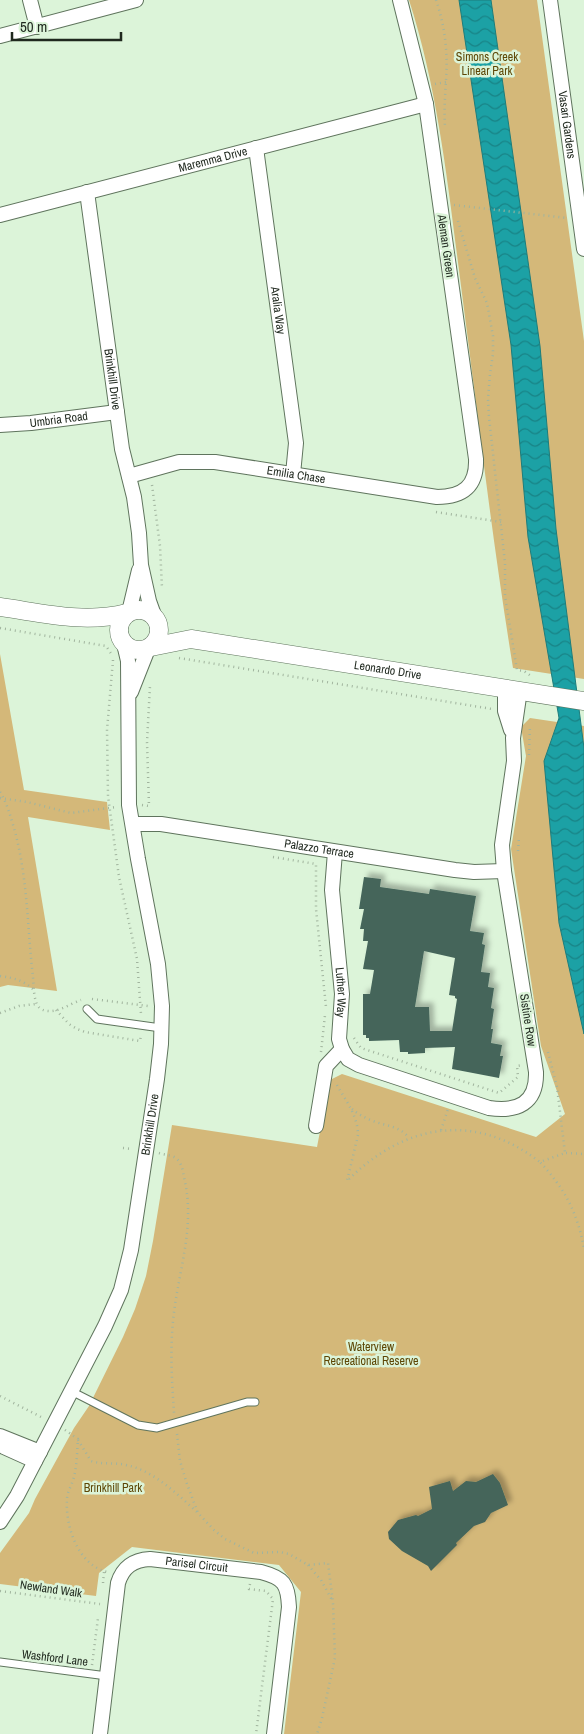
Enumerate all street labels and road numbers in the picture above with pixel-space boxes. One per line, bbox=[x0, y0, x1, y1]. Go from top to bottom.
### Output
street label: Vasari Gardens bbox=[554, 90, 580, 160]
street label: Maremma Drive bbox=[177, 143, 249, 176]
street label: Aleman Green bbox=[434, 212, 458, 279]
street label: Aralia Way bbox=[267, 285, 289, 335]
street label: Brinkhill Drive bbox=[100, 348, 125, 411]
street label: Umbria Road bbox=[29, 408, 89, 431]
street label: Emilia Chase bbox=[266, 462, 327, 487]
street label: Leonardo Drive bbox=[353, 657, 423, 683]
street label: Palazzo Terrace bbox=[283, 835, 355, 862]
street label: Luther Way bbox=[331, 967, 350, 1018]
street label: Sistine Row bbox=[516, 993, 540, 1048]
street label: Brinkhill Drive bbox=[138, 1093, 163, 1156]
street label: Parisel Circuit bbox=[165, 1553, 229, 1576]
street label: Newland Walk bbox=[19, 1577, 83, 1601]
street label: Washford Lane bbox=[21, 1646, 89, 1670]

